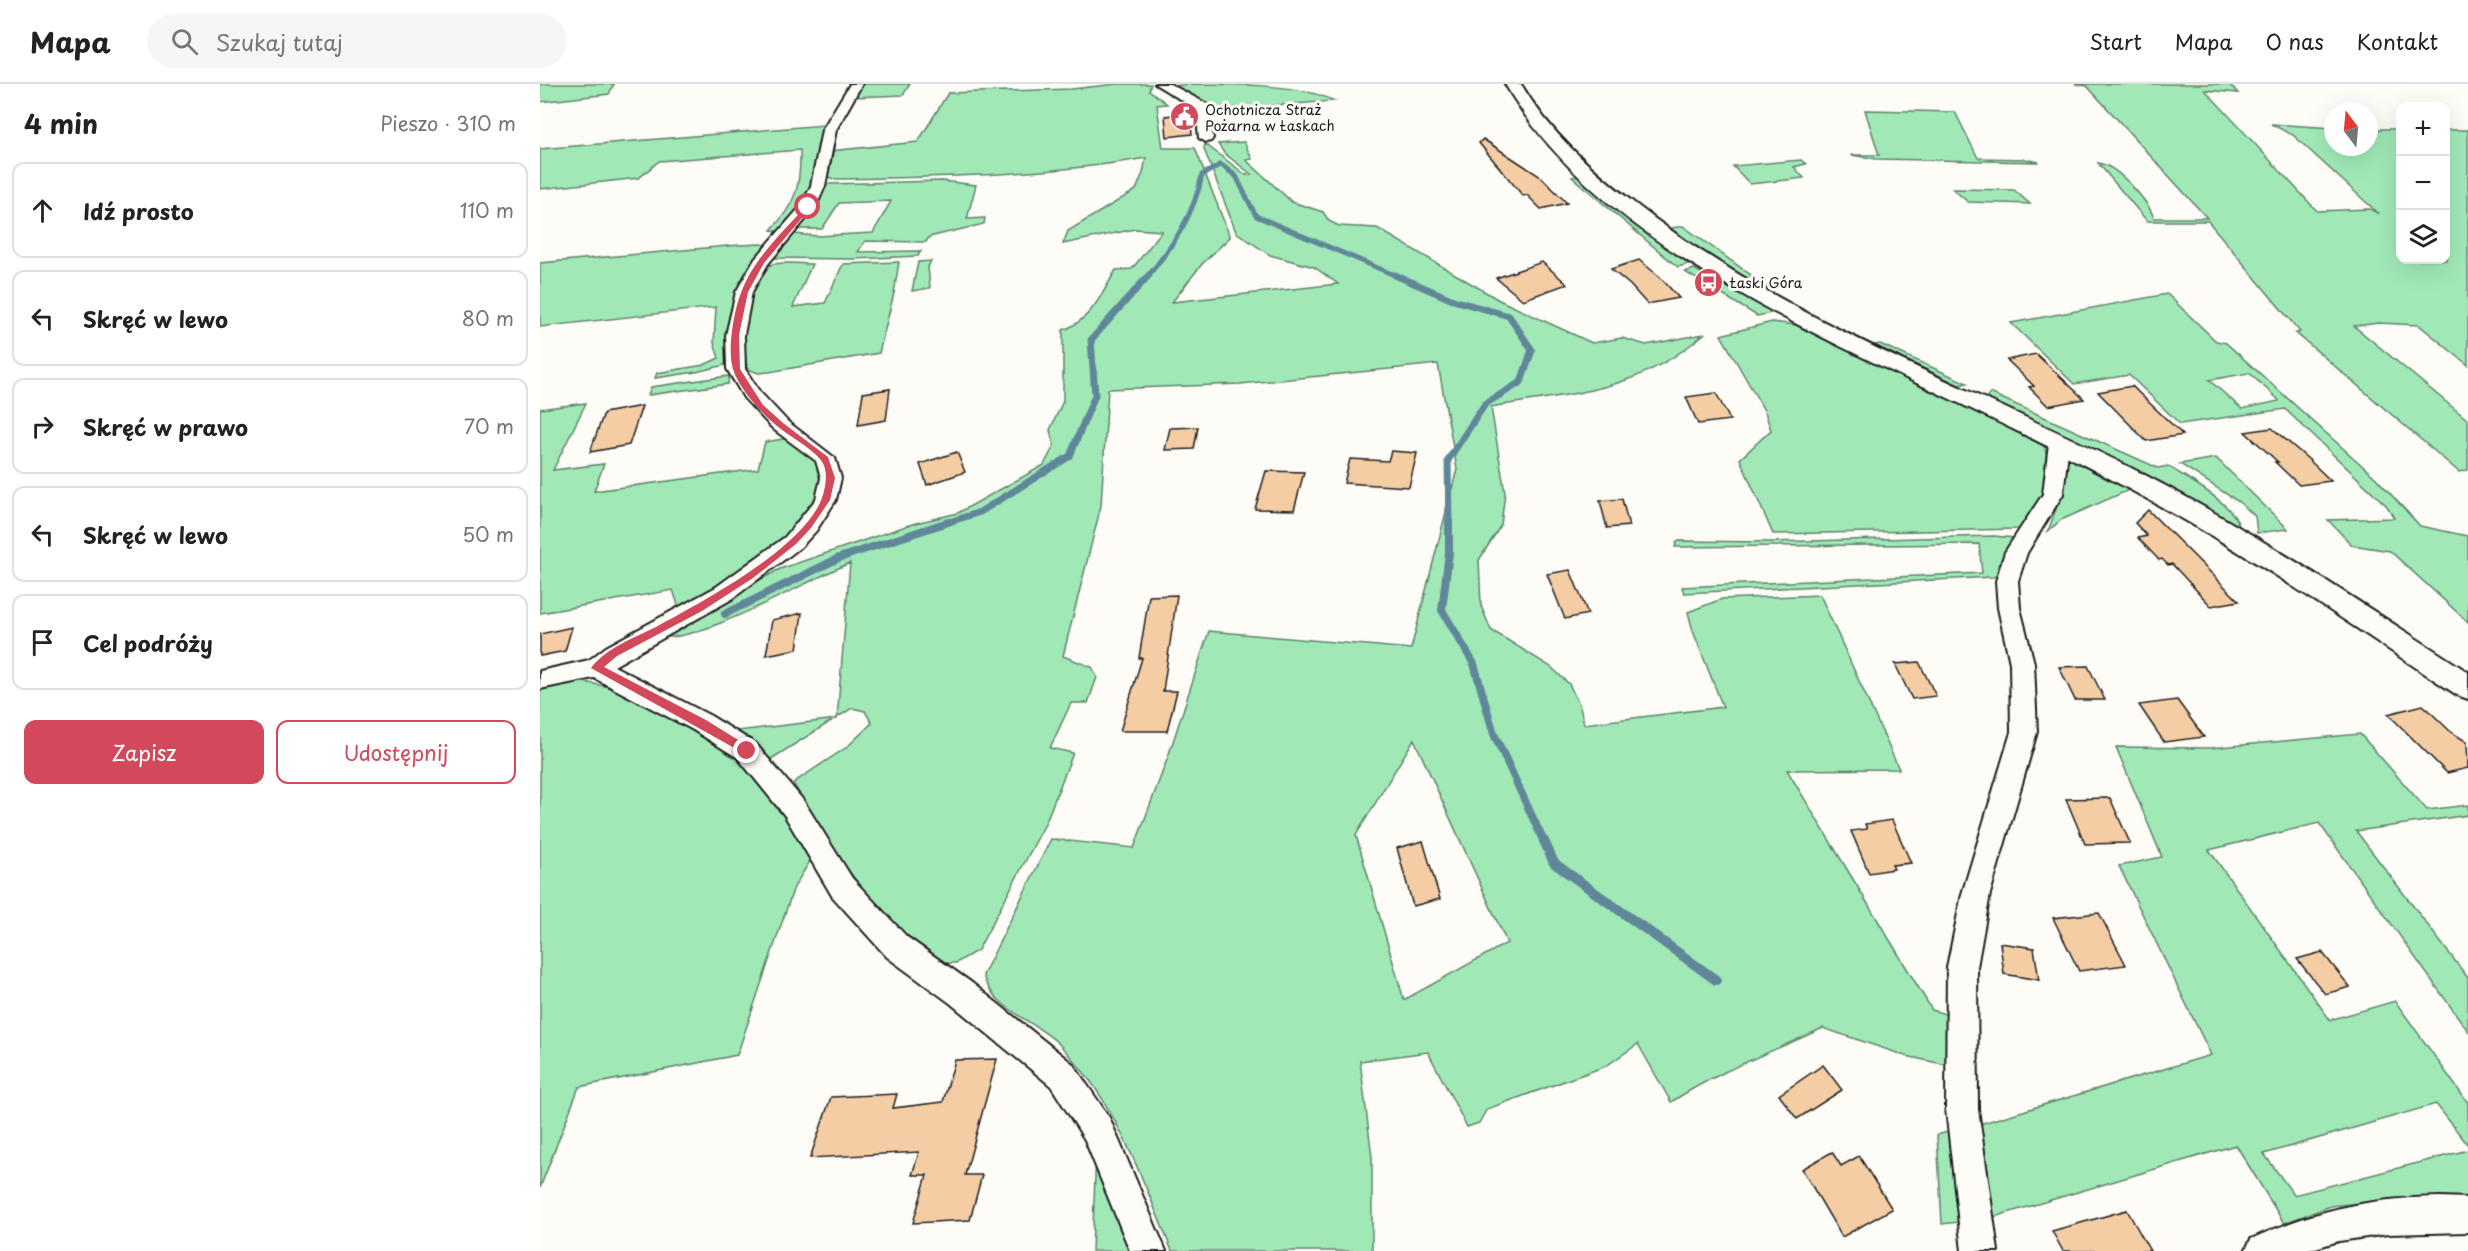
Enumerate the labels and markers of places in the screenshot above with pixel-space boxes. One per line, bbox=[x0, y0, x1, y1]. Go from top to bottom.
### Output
place label: Ochotnicza Straż Pożarna w Łaskach bbox=[1205, 99, 1335, 136]
public building icon: Ochotnicza Straż Pożarna w Łaskach bbox=[1168, 101, 1200, 133]
bus stop icon: Łaski Góra bbox=[1693, 266, 1725, 298]
place label: Łaski Góra bbox=[1729, 272, 1803, 293]

